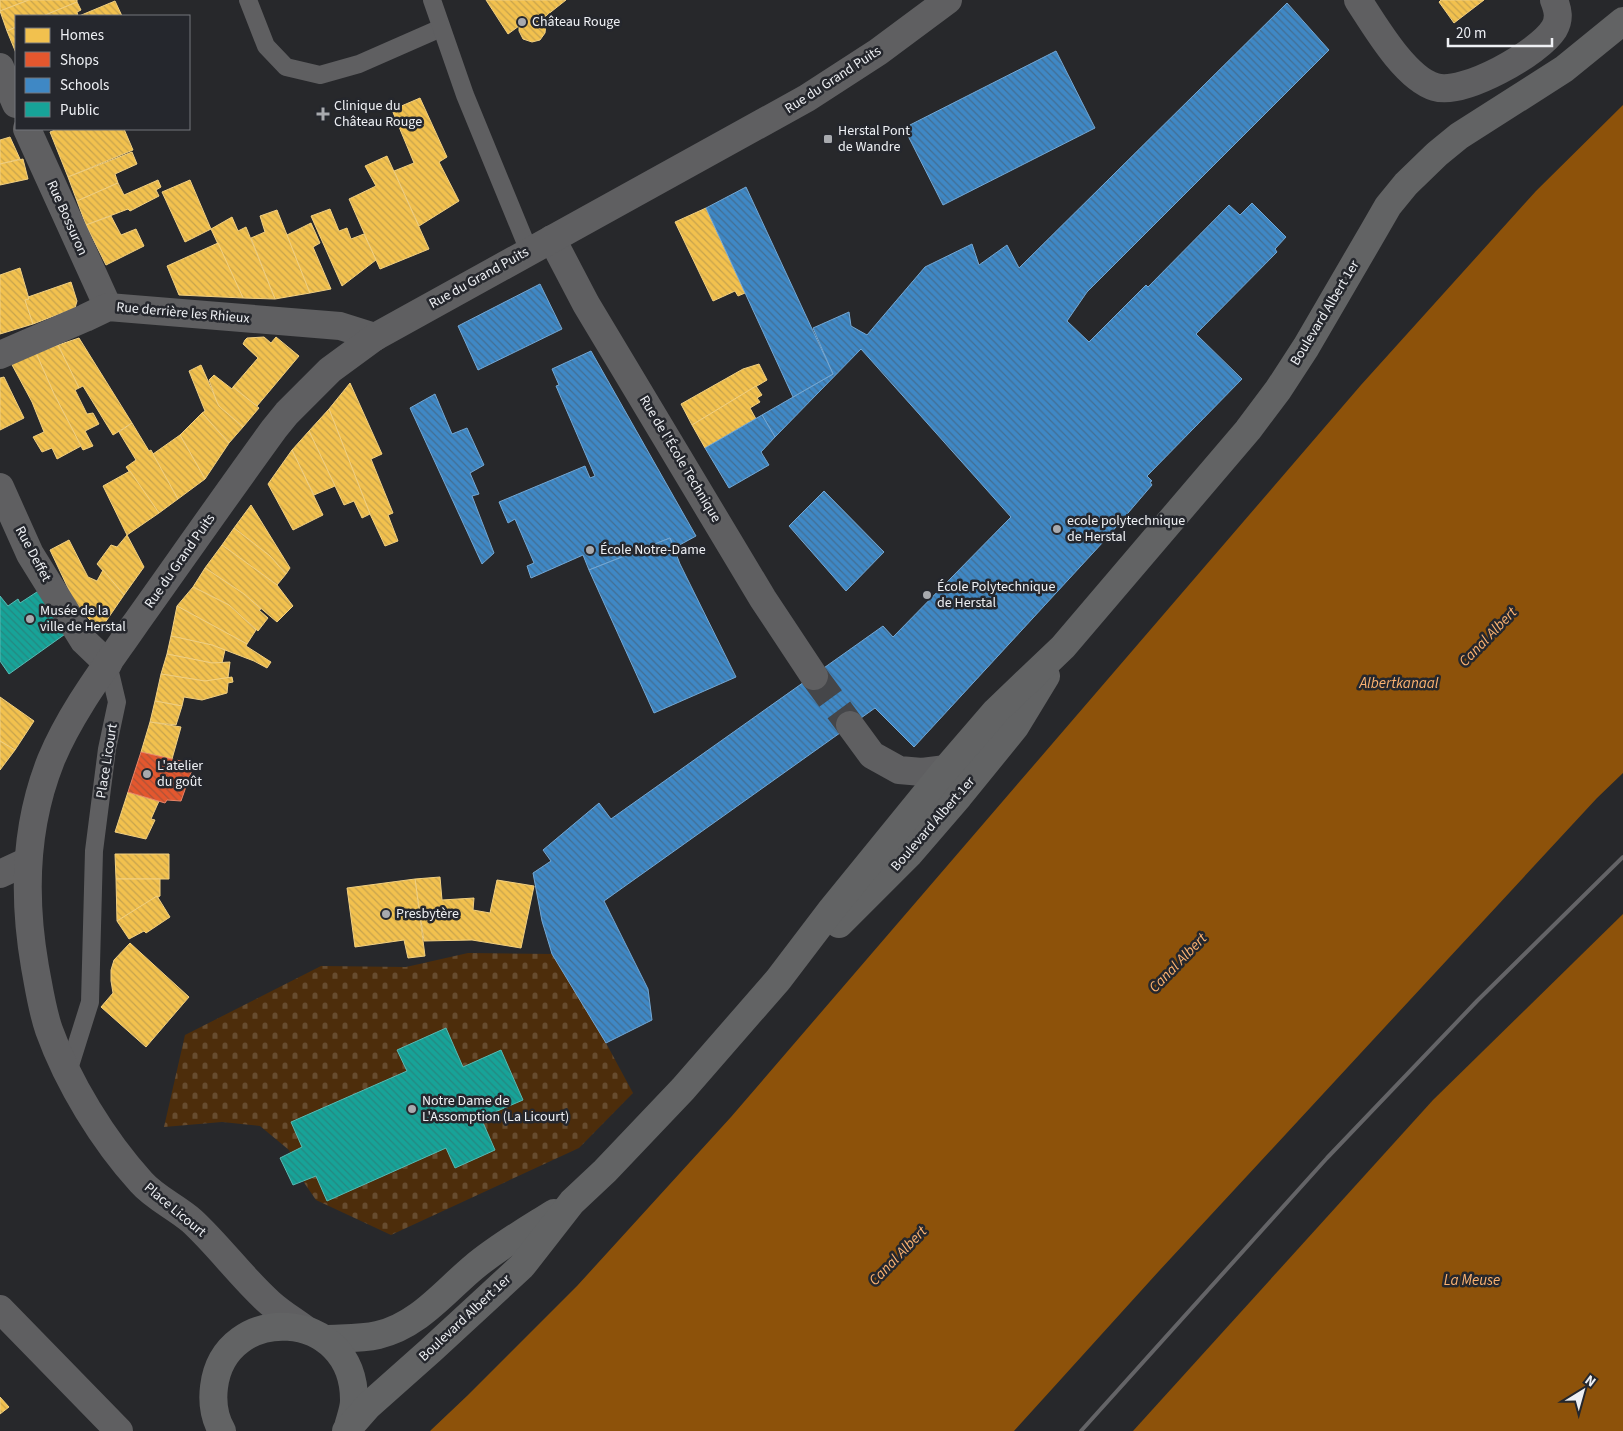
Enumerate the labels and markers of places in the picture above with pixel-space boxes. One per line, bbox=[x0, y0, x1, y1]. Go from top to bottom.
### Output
place label: Château Rouge bbox=[532, 12, 620, 32]
marker: Château Rouge bbox=[516, 16, 528, 28]
place label: Clinique du Château Rouge bbox=[334, 96, 422, 132]
marker: Clinique du Château Rouge bbox=[316, 107, 330, 121]
place label: Herstal Pont de Wandre bbox=[838, 121, 910, 157]
marker: Herstal Pont de Wandre bbox=[822, 133, 834, 145]
place label: ecole polytechnique de Herstal bbox=[1067, 511, 1185, 547]
marker: ecole polytechnique de Herstal bbox=[1051, 523, 1063, 535]
place label: École Notre-Dame bbox=[600, 540, 706, 560]
marker: École Notre-Dame bbox=[584, 544, 596, 556]
place label: École Polytechnique de Herstal bbox=[937, 577, 1055, 613]
marker: École Polytechnique de Herstal bbox=[921, 589, 933, 601]
place label: Musée de la ville de Herstal bbox=[40, 601, 126, 637]
marker: Musée de la ville de Herstal bbox=[24, 613, 36, 625]
place label: L'atelier du goût bbox=[157, 756, 203, 792]
marker: L'atelier du goût bbox=[141, 768, 153, 780]
place label: Presbytère bbox=[396, 904, 459, 924]
marker: Presbytère bbox=[380, 908, 392, 920]
place label: Notre Dame de L'Assomption (La Licourt) bbox=[422, 1091, 569, 1127]
marker: Notre Dame de L'Assomption (La Licourt) bbox=[406, 1103, 418, 1115]

